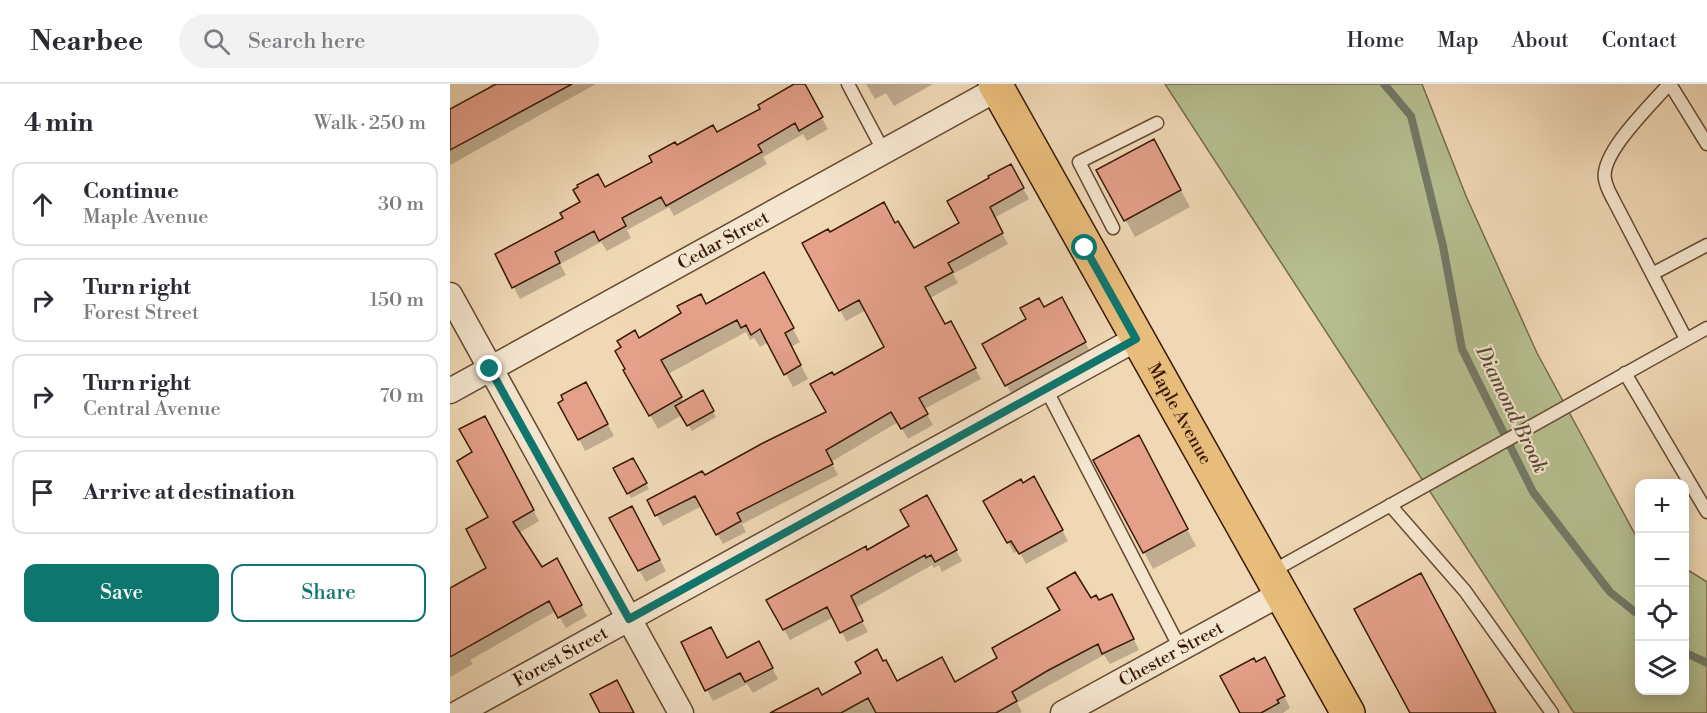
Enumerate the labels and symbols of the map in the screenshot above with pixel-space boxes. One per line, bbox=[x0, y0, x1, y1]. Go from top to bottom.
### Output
street label: Cedar Street bbox=[673, 205, 774, 275]
route start bbox=[1071, 234, 1097, 260]
water label: Diamond Brook bbox=[1469, 341, 1553, 478]
route end bbox=[476, 355, 502, 381]
street label: Maple Avenue bbox=[1142, 359, 1218, 469]
street label: Chester Street bbox=[1114, 616, 1228, 692]
street label: Forest Street bbox=[509, 621, 612, 692]

